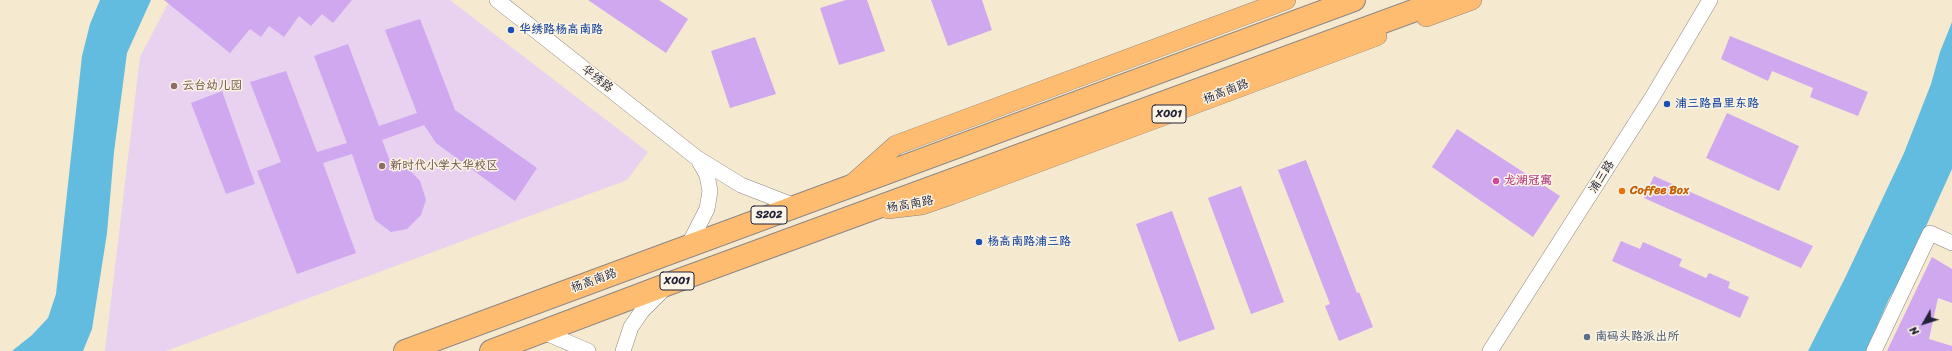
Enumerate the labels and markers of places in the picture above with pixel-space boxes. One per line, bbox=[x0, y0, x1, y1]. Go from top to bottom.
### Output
place label: 华绣路杨高南路 bbox=[519, 23, 603, 37]
marker: 华绣路杨高南路 bbox=[506, 25, 516, 35]
place label: 云台幼儿园 bbox=[182, 79, 242, 93]
marker: 云台幼儿园 bbox=[169, 81, 179, 91]
place label: 浦三路昌里东路 bbox=[1675, 97, 1759, 111]
marker: 浦三路昌里东路 bbox=[1662, 99, 1672, 109]
place label: 新时代小学大华校区 bbox=[390, 159, 498, 173]
marker: 新时代小学大华校区 bbox=[377, 161, 387, 171]
place label: 龙湖冠寓 bbox=[1504, 174, 1552, 188]
marker: 龙湖冠寓 bbox=[1491, 176, 1501, 186]
place label: Coffee Box bbox=[1630, 184, 1689, 198]
marker: Coffee Box bbox=[1617, 186, 1627, 196]
place label: 杨高南路浦三路 bbox=[987, 235, 1071, 249]
marker: 杨高南路浦三路 bbox=[974, 237, 984, 247]
place label: 南码头路派出所 bbox=[1595, 330, 1679, 344]
marker: 南码头路派出所 bbox=[1582, 332, 1592, 342]

